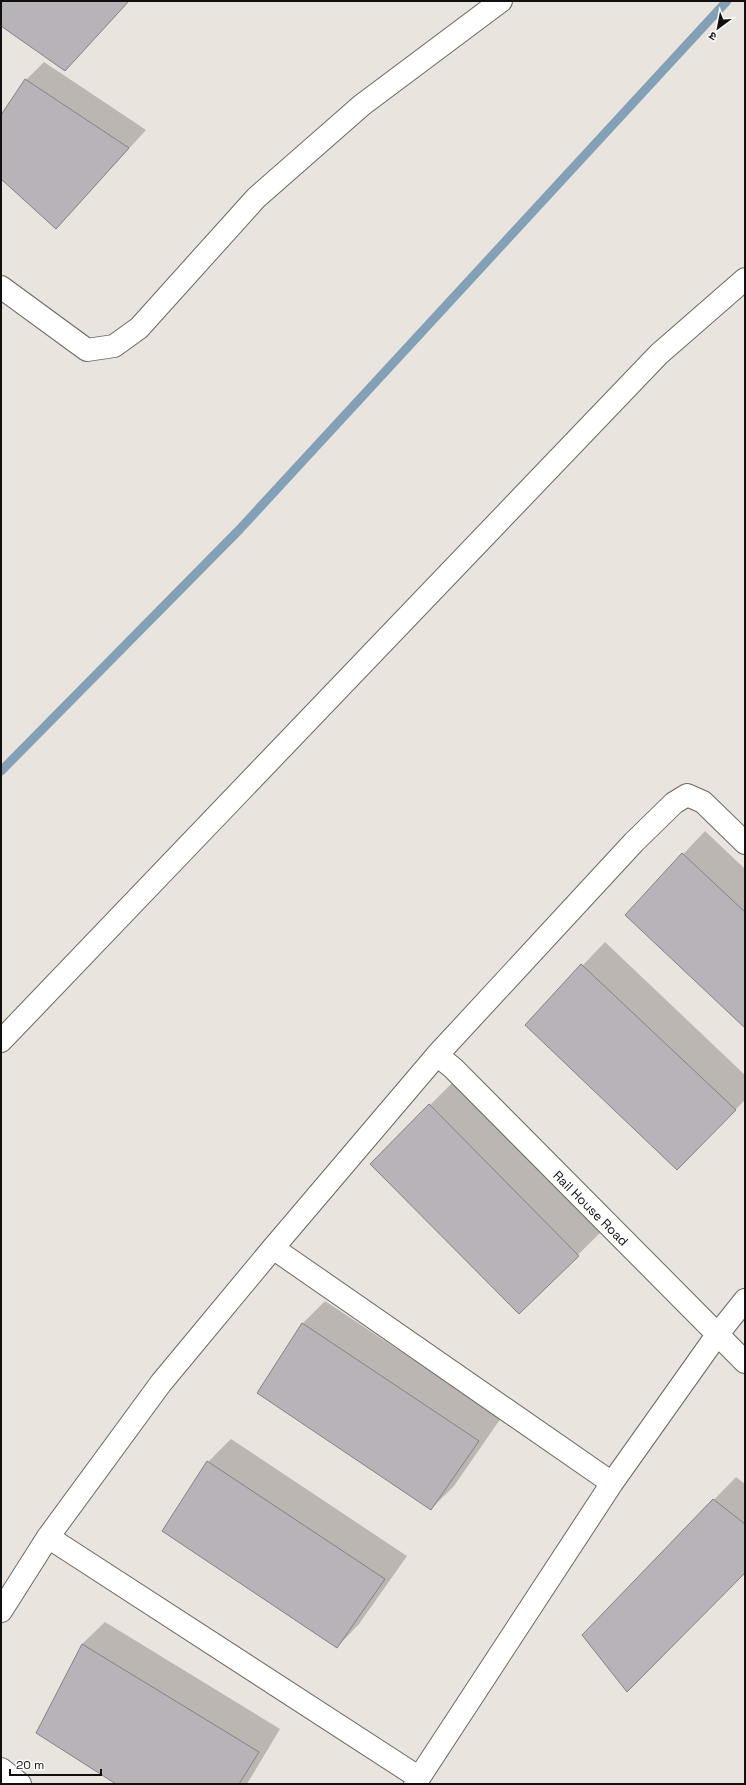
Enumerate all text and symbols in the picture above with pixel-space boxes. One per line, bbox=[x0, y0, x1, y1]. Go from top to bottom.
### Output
north arrow bbox=[698, 8, 738, 48]
text: उ bbox=[706, 29, 719, 44]
street label: Rail House Road bbox=[549, 1167, 632, 1250]
scale bar bbox=[10, 1751, 101, 1777]
text: 20 m bbox=[16, 1757, 44, 1773]

